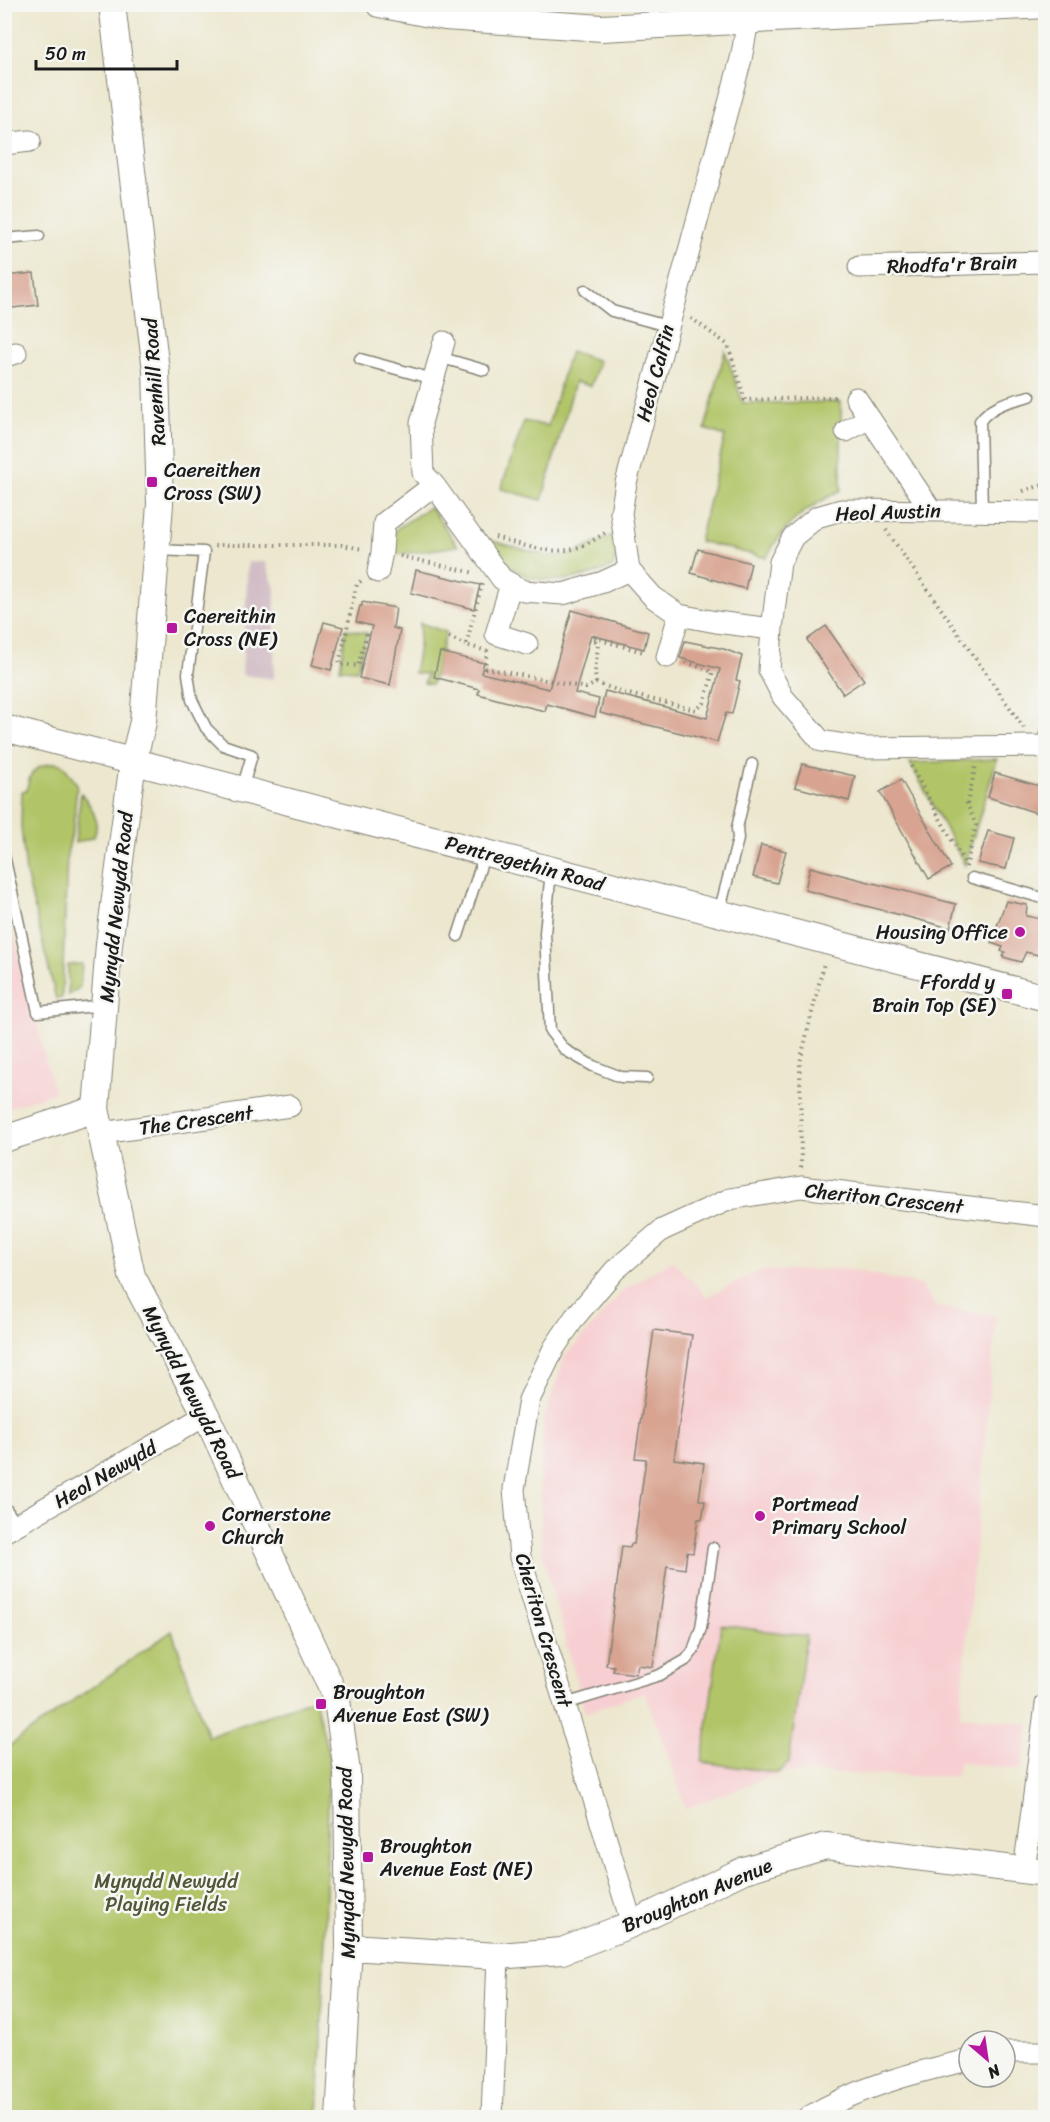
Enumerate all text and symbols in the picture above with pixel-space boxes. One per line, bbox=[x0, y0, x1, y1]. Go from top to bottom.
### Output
scale bar bbox=[36, 33, 177, 71]
text: 50 m bbox=[45, 38, 86, 70]
street label: Rhodfa'r Brain bbox=[886, 245, 1018, 284]
street label: Ravenhill Road bbox=[132, 315, 176, 447]
street label: Heol Calfin bbox=[626, 320, 685, 426]
place label: Caereithen Cross (SW) bbox=[164, 453, 261, 511]
marker: Caereithen Cross (SW) bbox=[145, 475, 159, 489]
street label: Heol Awstin bbox=[835, 493, 942, 532]
place label: Caereithin Cross (NE) bbox=[184, 599, 277, 657]
marker: Caereithin Cross (NE) bbox=[165, 621, 179, 635]
street label: Mynydd Newydd Road bbox=[89, 809, 144, 1004]
street label: Pentregethin Road bbox=[441, 825, 610, 902]
place label: Housing Office bbox=[876, 915, 1008, 950]
marker: Housing Office bbox=[1013, 925, 1027, 939]
place label: Ffordd y Brain Top (SE) bbox=[872, 965, 996, 1023]
marker: Ffordd y Brain Top (SE) bbox=[1000, 987, 1014, 1001]
street label: The Crescent bbox=[137, 1095, 256, 1146]
street label: Cheriton Crescent bbox=[803, 1173, 966, 1224]
street label: Mynydd Newydd Road bbox=[132, 1299, 251, 1487]
street label: Heol Newydd bbox=[47, 1430, 165, 1518]
place label: Portmead Primary School bbox=[772, 1487, 907, 1545]
place label: Cornerstone Church bbox=[222, 1497, 331, 1555]
marker: Portmead Primary School bbox=[753, 1509, 767, 1523]
marker: Cornerstone Church bbox=[203, 1519, 217, 1533]
street label: Cheriton Crescent bbox=[505, 1549, 583, 1712]
place label: Broughton Avenue East (SW) bbox=[332, 1675, 489, 1733]
marker: Broughton Avenue East (SW) bbox=[314, 1697, 328, 1711]
street label: Mynydd Newydd Road bbox=[327, 1765, 366, 1959]
place label: Broughton Avenue East (NE) bbox=[379, 1829, 532, 1887]
street label: Broughton Avenue bbox=[616, 1848, 778, 1943]
marker: Broughton Avenue East (NE) bbox=[361, 1850, 375, 1864]
park label: Mynydd Newydd Playing Fields bbox=[94, 1864, 239, 1922]
north arrow bbox=[957, 2029, 1017, 2089]
text: N bbox=[981, 2056, 1007, 2087]

